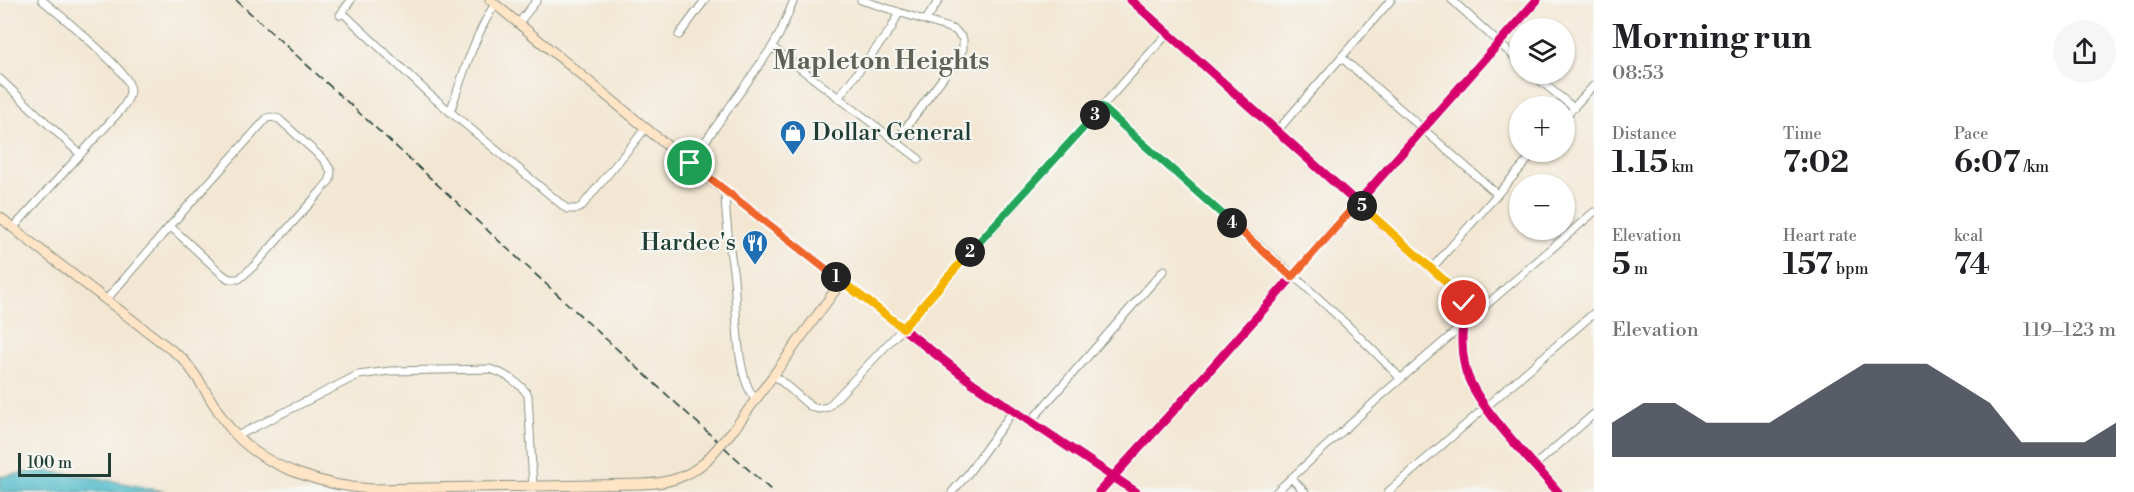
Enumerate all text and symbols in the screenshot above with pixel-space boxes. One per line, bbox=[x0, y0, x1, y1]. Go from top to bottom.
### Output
map controls bbox=[1509, 18, 1575, 240]
button: layers bbox=[1509, 18, 1575, 84]
text: Morning run bbox=[1612, 18, 1812, 59]
button: share bbox=[2053, 20, 2116, 83]
district label: Mapleton Heights bbox=[773, 45, 989, 77]
text: 08:53 bbox=[1612, 61, 1664, 86]
button: + bbox=[1509, 96, 1575, 162]
pin: 3 bbox=[1080, 100, 1110, 130]
text: 3 bbox=[1090, 105, 1100, 125]
shop icon: Dollar General bbox=[778, 118, 808, 156]
place label: Dollar General bbox=[812, 118, 972, 148]
text: Distance bbox=[1612, 124, 1677, 144]
text: Time bbox=[1783, 124, 1822, 144]
text: Pace bbox=[1954, 124, 1988, 144]
pin bbox=[664, 137, 715, 188]
text: 1.15 bbox=[1612, 144, 1668, 182]
text: 7:02 bbox=[1783, 144, 1849, 182]
text: 6:07 bbox=[1954, 144, 2020, 182]
icon: arrive bbox=[673, 146, 706, 179]
text: km bbox=[1668, 157, 1694, 177]
text: /km bbox=[2020, 157, 2049, 177]
button: − bbox=[1509, 174, 1575, 240]
pin: 5 bbox=[1347, 191, 1377, 221]
text: 5 bbox=[1357, 196, 1367, 216]
pin: 4 bbox=[1217, 208, 1247, 238]
text: 4 bbox=[1227, 213, 1237, 233]
text: Elevation bbox=[1612, 226, 1681, 246]
text: Heart rate bbox=[1783, 226, 1857, 246]
text: kcal bbox=[1954, 226, 1983, 246]
place label: Hardee's bbox=[641, 228, 736, 258]
restaurant icon: Hardee's bbox=[740, 228, 770, 266]
pin: 2 bbox=[955, 237, 985, 267]
text: 2 bbox=[965, 242, 975, 262]
text: 5 bbox=[1612, 246, 1631, 284]
text: 157 bbox=[1783, 246, 1833, 284]
text: 74 bbox=[1954, 246, 1990, 284]
text: m bbox=[1631, 259, 1648, 279]
text: bpm bbox=[1833, 259, 1868, 279]
pin: 1 bbox=[821, 262, 851, 292]
text: 1 bbox=[832, 267, 840, 287]
pin bbox=[1438, 277, 1489, 328]
icon: check bbox=[1447, 286, 1480, 319]
text: Elevation bbox=[1612, 318, 1699, 343]
text: 119–123 m bbox=[2023, 318, 2116, 343]
scale bar bbox=[18, 450, 111, 478]
text: 100 m bbox=[27, 453, 72, 473]

